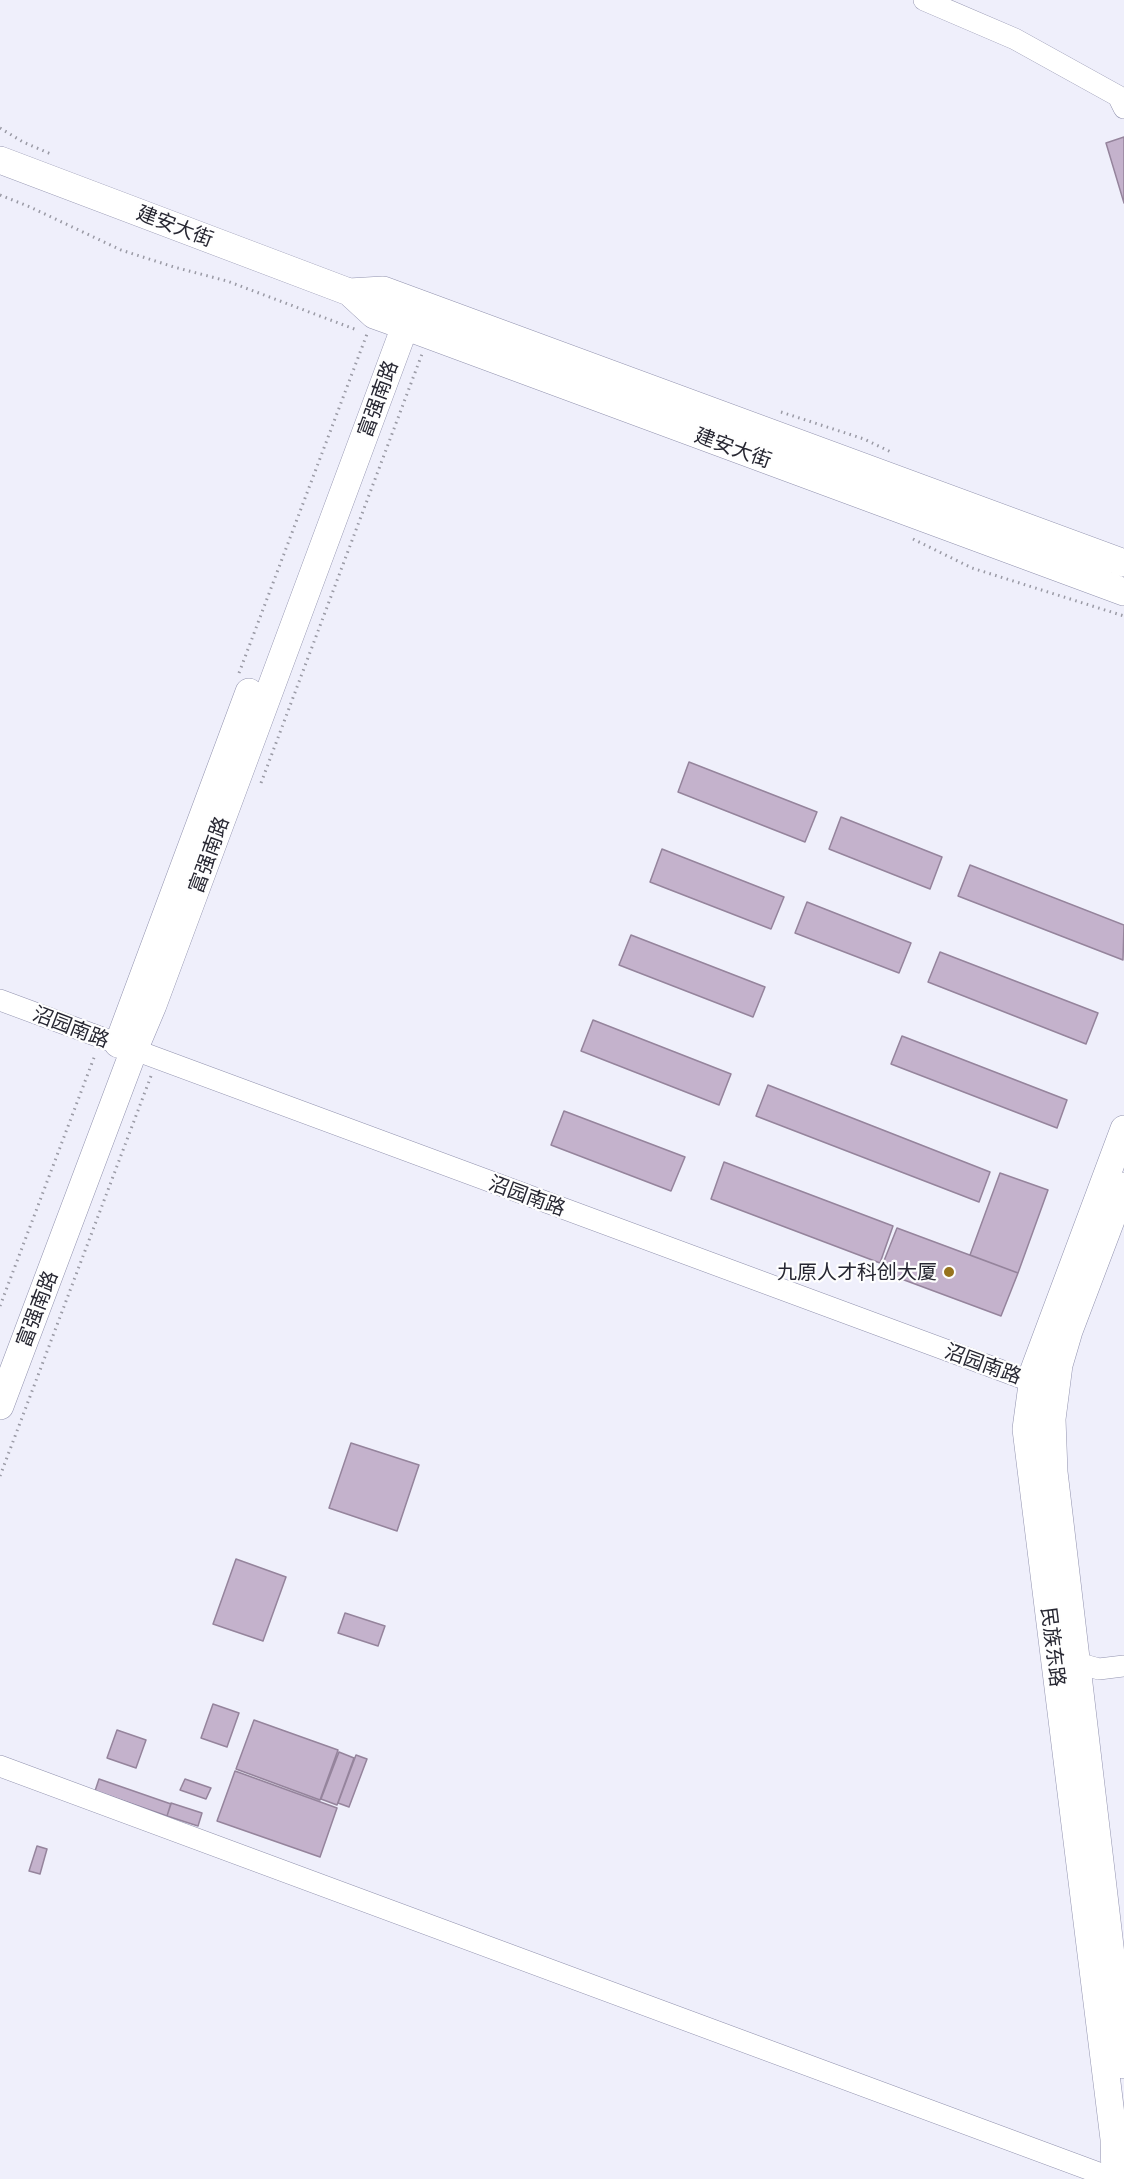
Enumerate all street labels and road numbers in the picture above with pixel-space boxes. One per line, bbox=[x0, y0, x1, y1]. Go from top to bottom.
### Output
street label: 建安大街 bbox=[133, 200, 217, 252]
street label: 富强南路 bbox=[353, 357, 403, 441]
street label: 建安大街 bbox=[691, 423, 775, 473]
street label: 富强南路 bbox=[184, 813, 234, 897]
street label: 沼园南路 bbox=[29, 1001, 113, 1053]
street label: 沼园南路 bbox=[485, 1171, 569, 1221]
street label: 富强南路 bbox=[11, 1267, 63, 1351]
street label: 沼园南路 bbox=[941, 1339, 1025, 1389]
street label: 民族东路 bbox=[1036, 1606, 1070, 1688]

